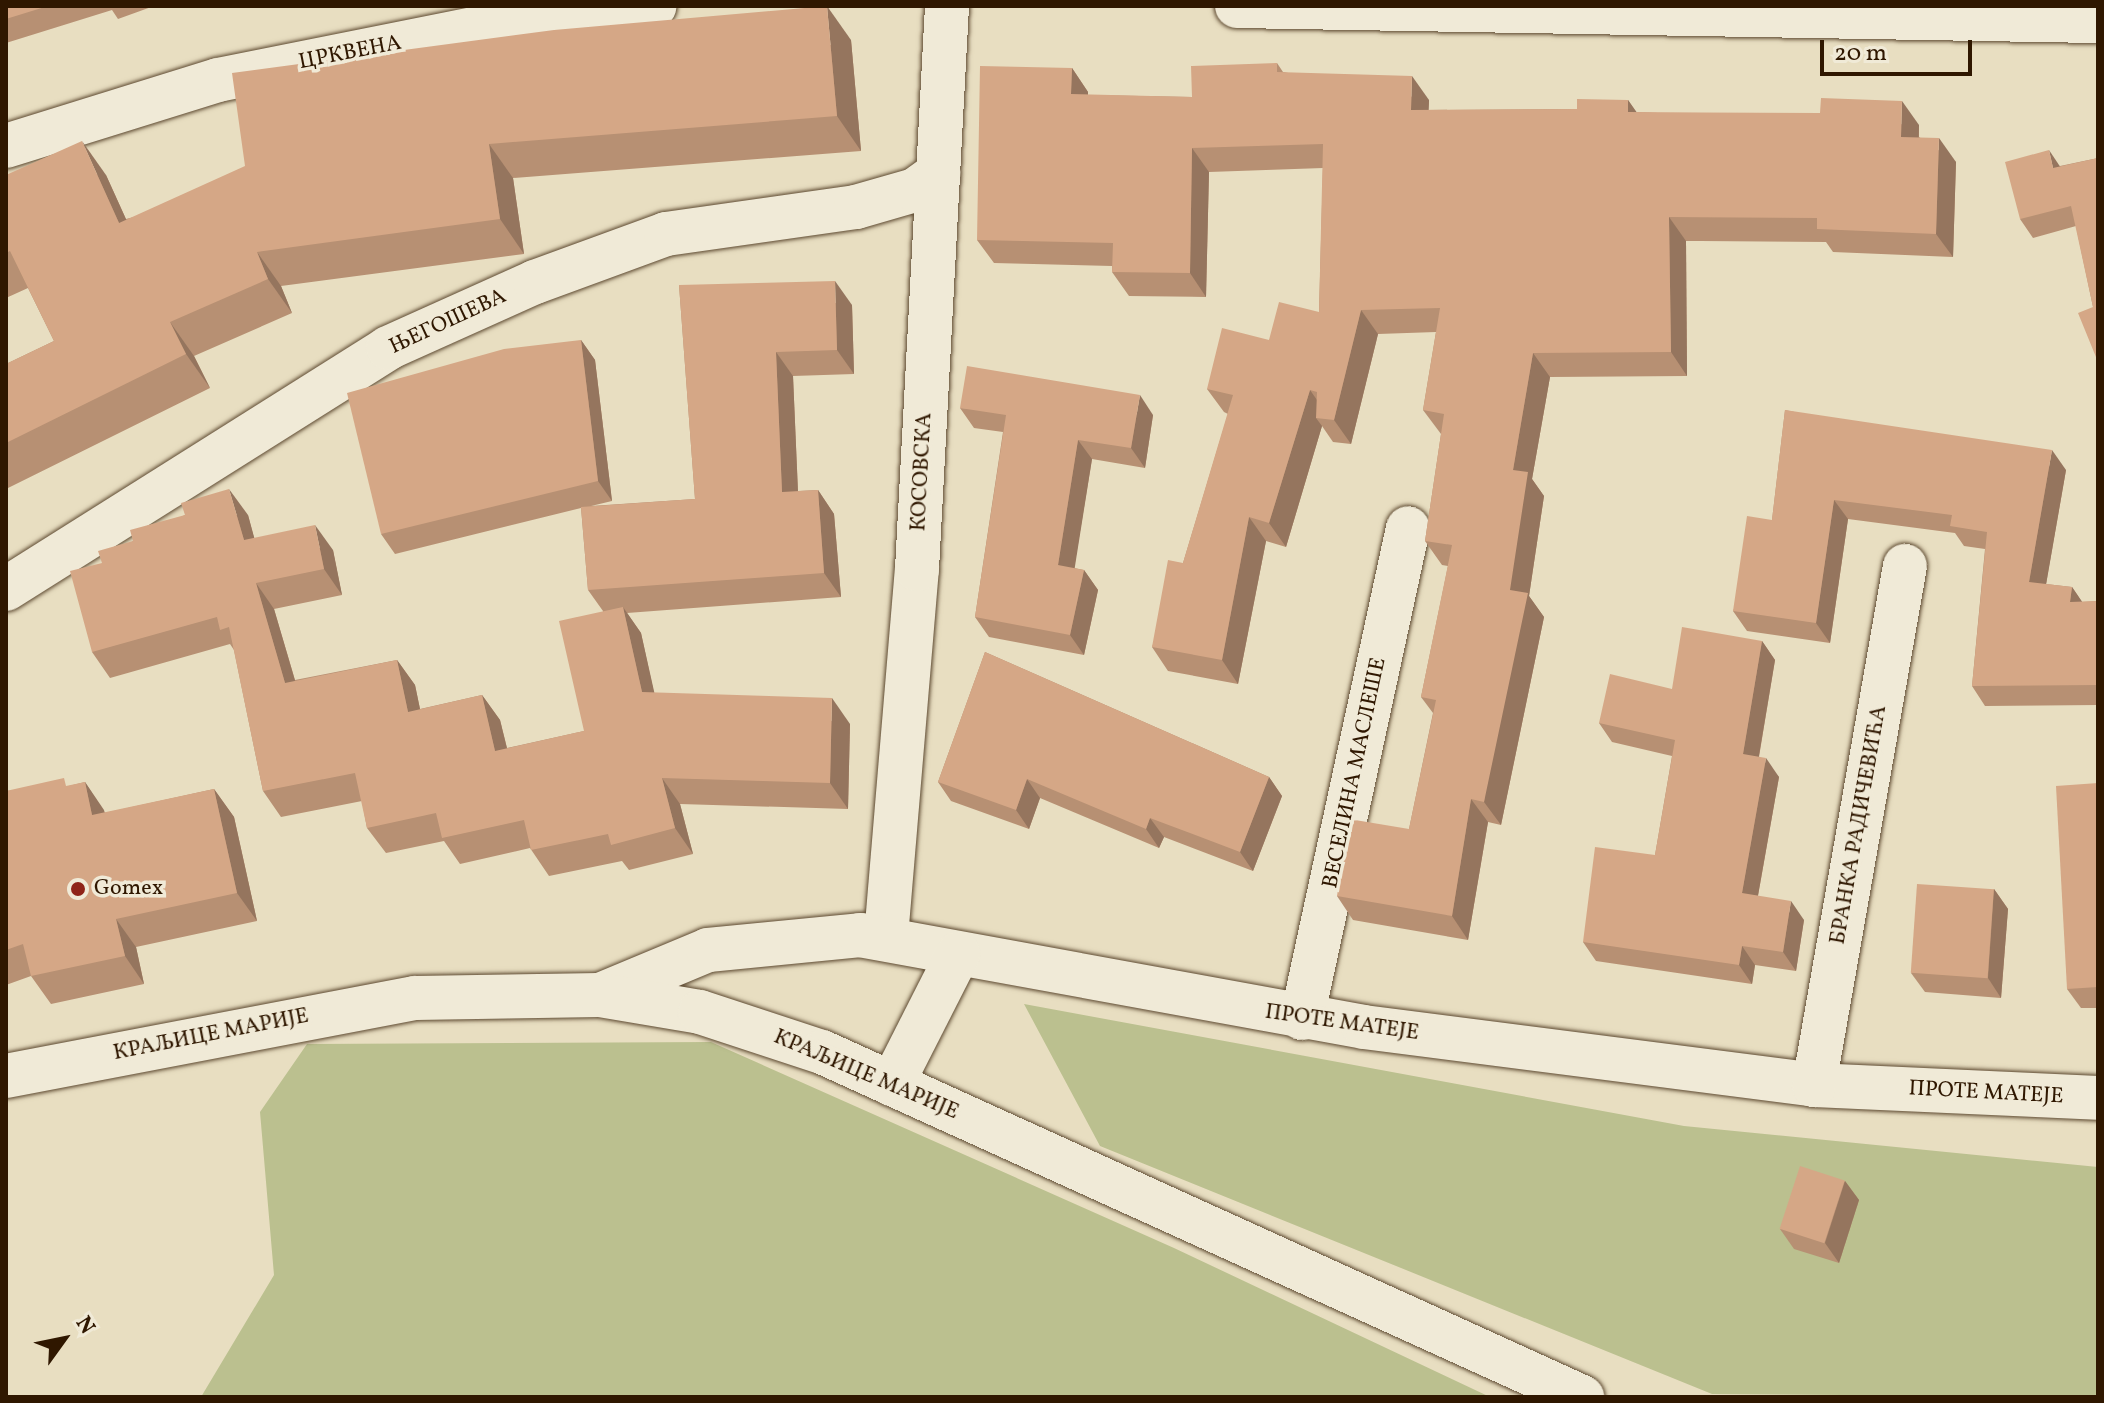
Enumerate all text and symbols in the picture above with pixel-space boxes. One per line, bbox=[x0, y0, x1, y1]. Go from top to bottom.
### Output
scale bar bbox=[1824, 24, 1976, 74]
street label: ЦРКВЕНА bbox=[296, 30, 404, 76]
text: 20 m bbox=[1834, 37, 1887, 71]
street label: ЊЕГОШЕВА bbox=[385, 283, 511, 361]
street label: КОСОВСКА bbox=[906, 412, 938, 532]
street label: ВЕСЕЛИНА МАСЛЕШЕ bbox=[1318, 655, 1392, 891]
street label: БРАНКА РАДИЧЕВИЋА bbox=[1825, 703, 1893, 947]
place label: Gomex bbox=[94, 876, 163, 902]
marker: Gomex bbox=[69, 880, 87, 898]
street label: ПРОТЕ МАТЕЈЕ bbox=[1263, 999, 1421, 1047]
street label: КРАЉИЦЕ МАРИЈЕ bbox=[111, 1003, 311, 1067]
street label: КРАЉИЦЕ МАРИЈЕ bbox=[770, 1024, 962, 1126]
street label: ПРОТЕ МАТЕЈЕ bbox=[1908, 1076, 2064, 1110]
north arrow bbox=[24, 1299, 104, 1379]
text: N bbox=[67, 1311, 102, 1341]

